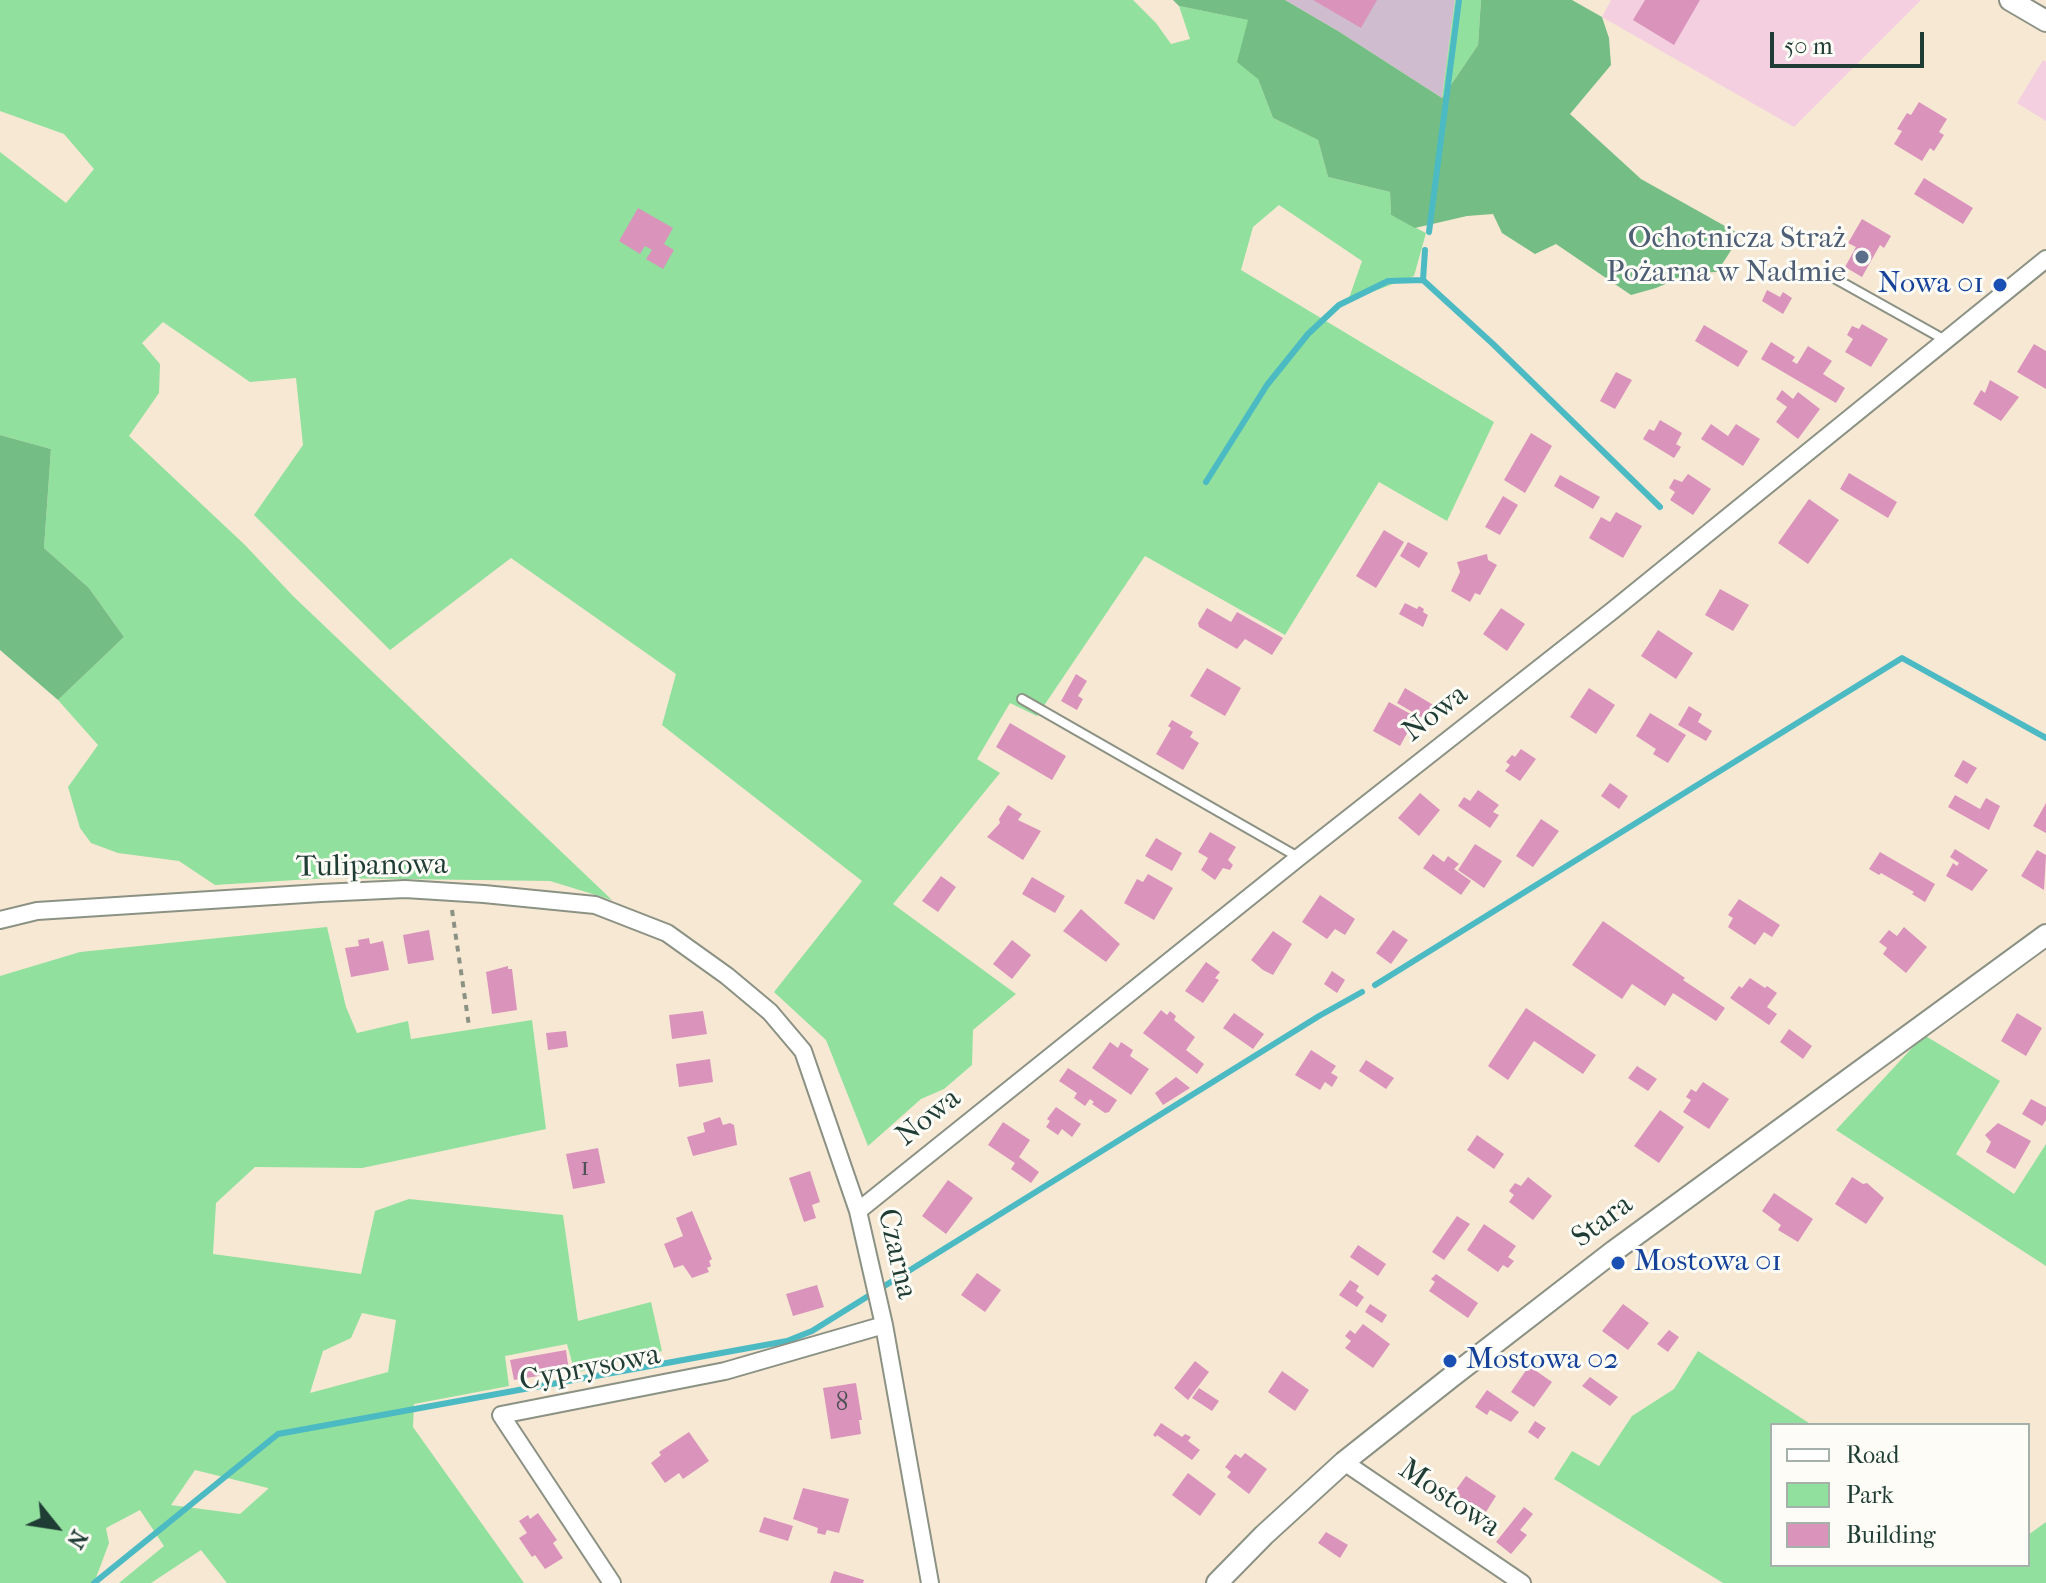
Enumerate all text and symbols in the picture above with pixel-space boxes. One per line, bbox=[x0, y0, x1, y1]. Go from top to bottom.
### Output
scale bar bbox=[1774, 16, 1928, 66]
text: 50 m bbox=[1784, 32, 1833, 60]
place label: Ochotnicza Straż Pożarna w Nadmie bbox=[1606, 222, 1846, 292]
marker: Ochotnicza Straż Pożarna w Nadmie bbox=[1853, 248, 1871, 266]
place label: Nowa 01 bbox=[1878, 267, 1984, 303]
marker: Nowa 01 bbox=[1991, 276, 2009, 294]
street label: Nowa bbox=[1396, 677, 1476, 751]
street label: Tulipanowa bbox=[296, 848, 448, 886]
street label: Nowa bbox=[889, 1081, 969, 1155]
house number: 1 bbox=[580, 1153, 590, 1185]
street label: Stara bbox=[1566, 1188, 1640, 1256]
street label: Czarna bbox=[868, 1206, 924, 1302]
place label: Mostowa 01 bbox=[1634, 1245, 1782, 1281]
marker: Mostowa 01 bbox=[1609, 1254, 1627, 1272]
street label: Cyprysowa bbox=[517, 1338, 663, 1400]
place label: Mostowa 02 bbox=[1466, 1343, 1619, 1379]
marker: Mostowa 02 bbox=[1441, 1352, 1459, 1370]
house number: 8 bbox=[835, 1388, 849, 1420]
legend bbox=[1770, 1423, 2030, 1567]
text: Road bbox=[1846, 1441, 1899, 1469]
street label: Mostowa bbox=[1391, 1452, 1507, 1546]
text: Park bbox=[1846, 1481, 1894, 1509]
north arrow bbox=[16, 1487, 96, 1567]
text: Building bbox=[1846, 1521, 1936, 1549]
text: N bbox=[61, 1525, 92, 1553]

